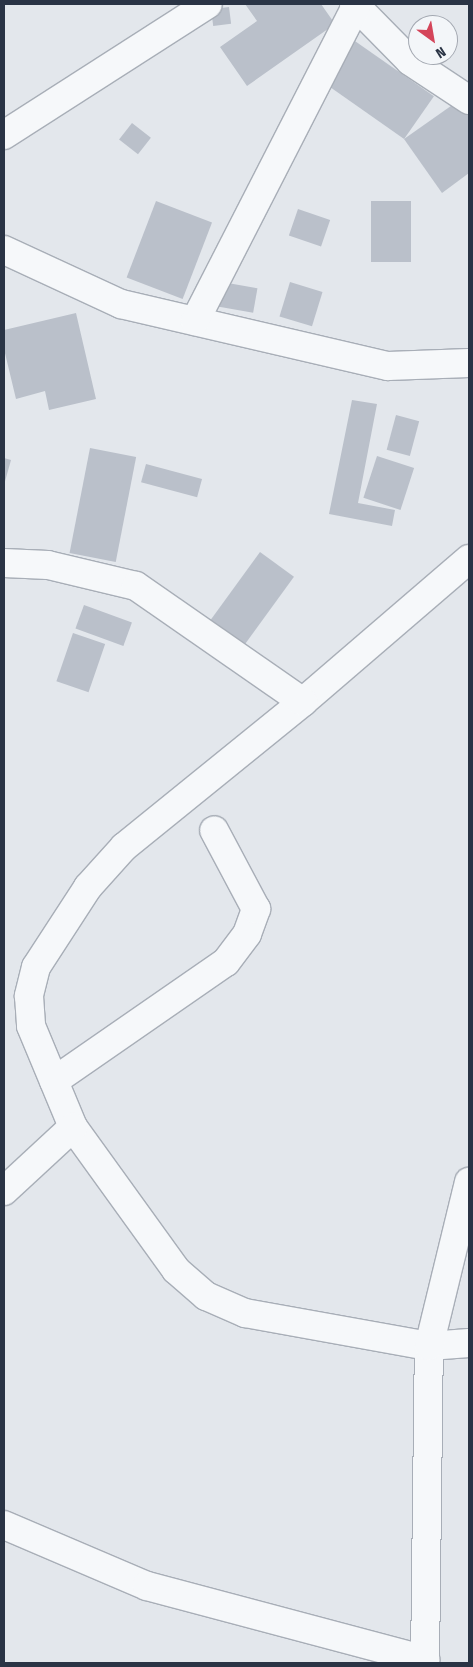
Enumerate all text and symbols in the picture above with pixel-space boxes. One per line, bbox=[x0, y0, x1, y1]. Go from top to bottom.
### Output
north arrow bbox=[408, 15, 458, 65]
text: N bbox=[433, 43, 449, 62]

